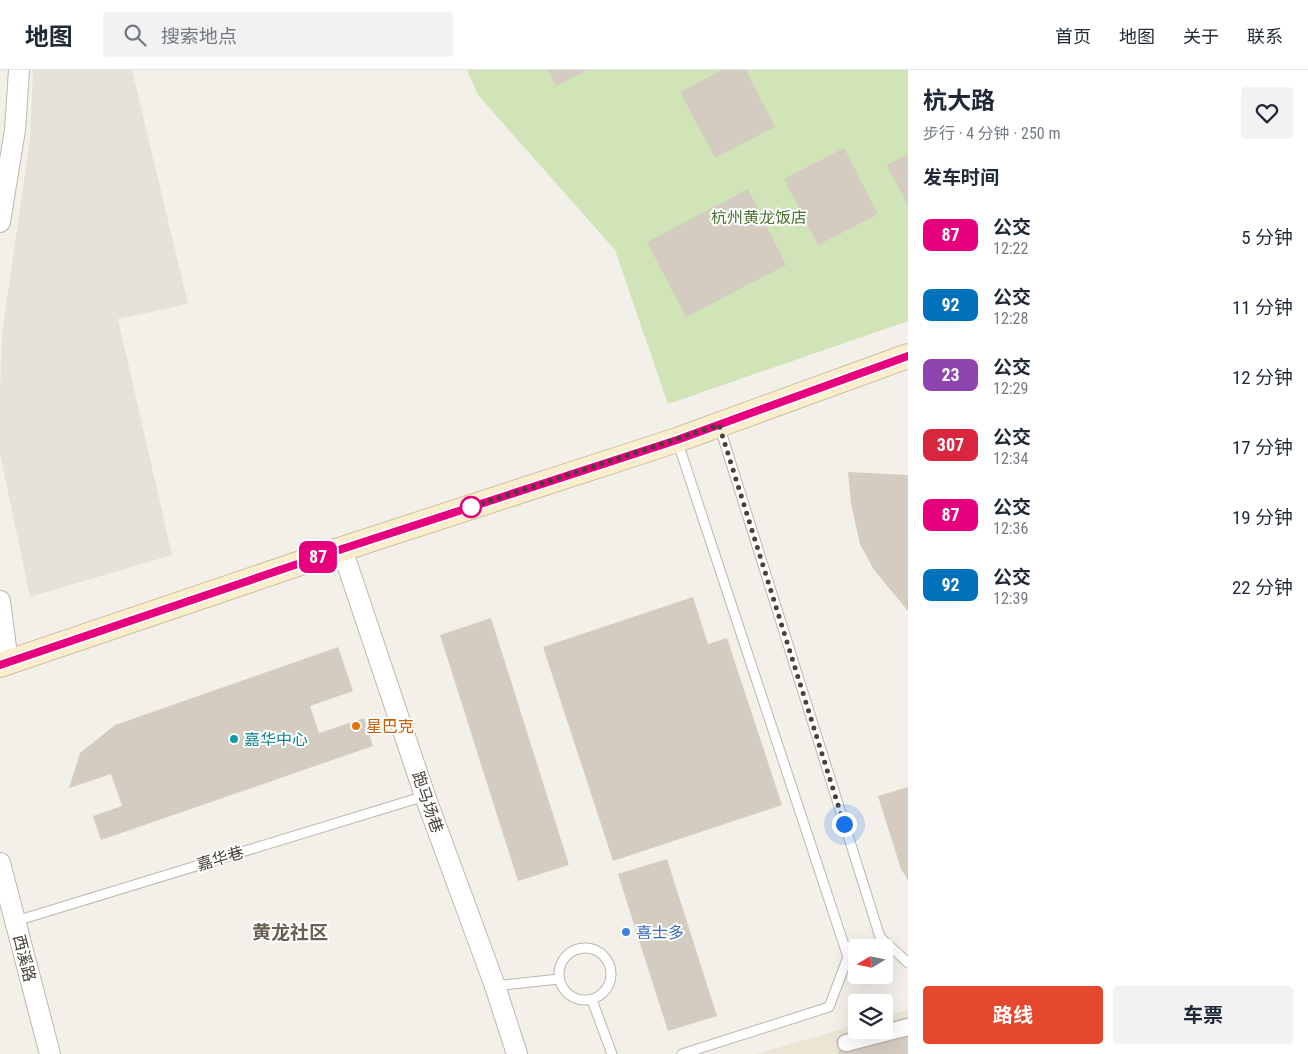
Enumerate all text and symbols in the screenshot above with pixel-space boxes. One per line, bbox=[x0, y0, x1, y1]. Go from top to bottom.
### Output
search box bbox=[103, 12, 453, 57]
icon: search bbox=[121, 21, 149, 49]
text: 地图 bbox=[25, 23, 73, 51]
text: 搜索地点 bbox=[161, 25, 237, 48]
text: 首页 bbox=[1055, 26, 1091, 47]
text: 地图 bbox=[1119, 26, 1155, 47]
text: 关于 bbox=[1183, 26, 1219, 47]
text: 联系 bbox=[1247, 26, 1283, 47]
text: 杭大路 bbox=[923, 87, 995, 115]
button: heart bbox=[1241, 87, 1293, 139]
text: 步行 · 4 分钟 · 250 m bbox=[923, 124, 1060, 143]
text: 发车时间 bbox=[923, 166, 999, 189]
park label: 杭州黄龙饭店 bbox=[711, 208, 807, 227]
text: 公交 bbox=[993, 216, 1031, 239]
text: 87 bbox=[941, 224, 960, 245]
text: 5 分钟 bbox=[1241, 226, 1293, 249]
text: 12:22 bbox=[993, 239, 1028, 258]
text: 公交 bbox=[993, 286, 1031, 309]
text: 92 bbox=[941, 294, 960, 315]
text: 11 分钟 bbox=[1232, 296, 1293, 319]
text: 12:28 bbox=[993, 309, 1028, 328]
text: 公交 bbox=[993, 356, 1031, 379]
text: 23 bbox=[941, 364, 960, 385]
text: 12 分钟 bbox=[1232, 366, 1293, 389]
text: 12:29 bbox=[993, 379, 1028, 398]
text: 公交 bbox=[993, 426, 1031, 449]
text: 307 bbox=[937, 434, 964, 455]
text: 17 分钟 bbox=[1232, 436, 1293, 459]
text: 12:34 bbox=[993, 449, 1028, 468]
unlabelled marker bbox=[460, 496, 482, 518]
text: 公交 bbox=[993, 496, 1031, 519]
text: 87 bbox=[941, 504, 960, 525]
text: 19 分钟 bbox=[1232, 506, 1293, 529]
text: 12:36 bbox=[993, 519, 1028, 538]
line badge: 87 bbox=[296, 541, 340, 573]
text: 87 bbox=[309, 546, 327, 567]
text: 公交 bbox=[993, 566, 1031, 589]
text: 92 bbox=[941, 574, 960, 595]
text: 22 分钟 bbox=[1232, 576, 1293, 599]
text: 12:39 bbox=[993, 589, 1028, 608]
place label: 星巴克 bbox=[366, 717, 414, 736]
marker: 星巴克 bbox=[350, 720, 362, 732]
place label: 嘉华中心 bbox=[244, 730, 308, 749]
marker: 嘉华中心 bbox=[228, 733, 240, 745]
street label: 跑马场巷 bbox=[408, 769, 447, 836]
your location bbox=[832, 812, 857, 837]
street label: 嘉华巷 bbox=[194, 842, 246, 875]
district label: 黄龙社区 bbox=[252, 921, 328, 944]
place label: 喜士多 bbox=[636, 923, 684, 942]
marker: 喜士多 bbox=[620, 926, 632, 938]
street label: 西溪路 bbox=[9, 933, 40, 984]
north arrow bbox=[848, 939, 892, 984]
map controls bbox=[848, 939, 893, 1039]
button: 路线 bbox=[923, 986, 1103, 1044]
button: 车票 bbox=[1113, 986, 1293, 1044]
button: layers bbox=[848, 994, 893, 1039]

